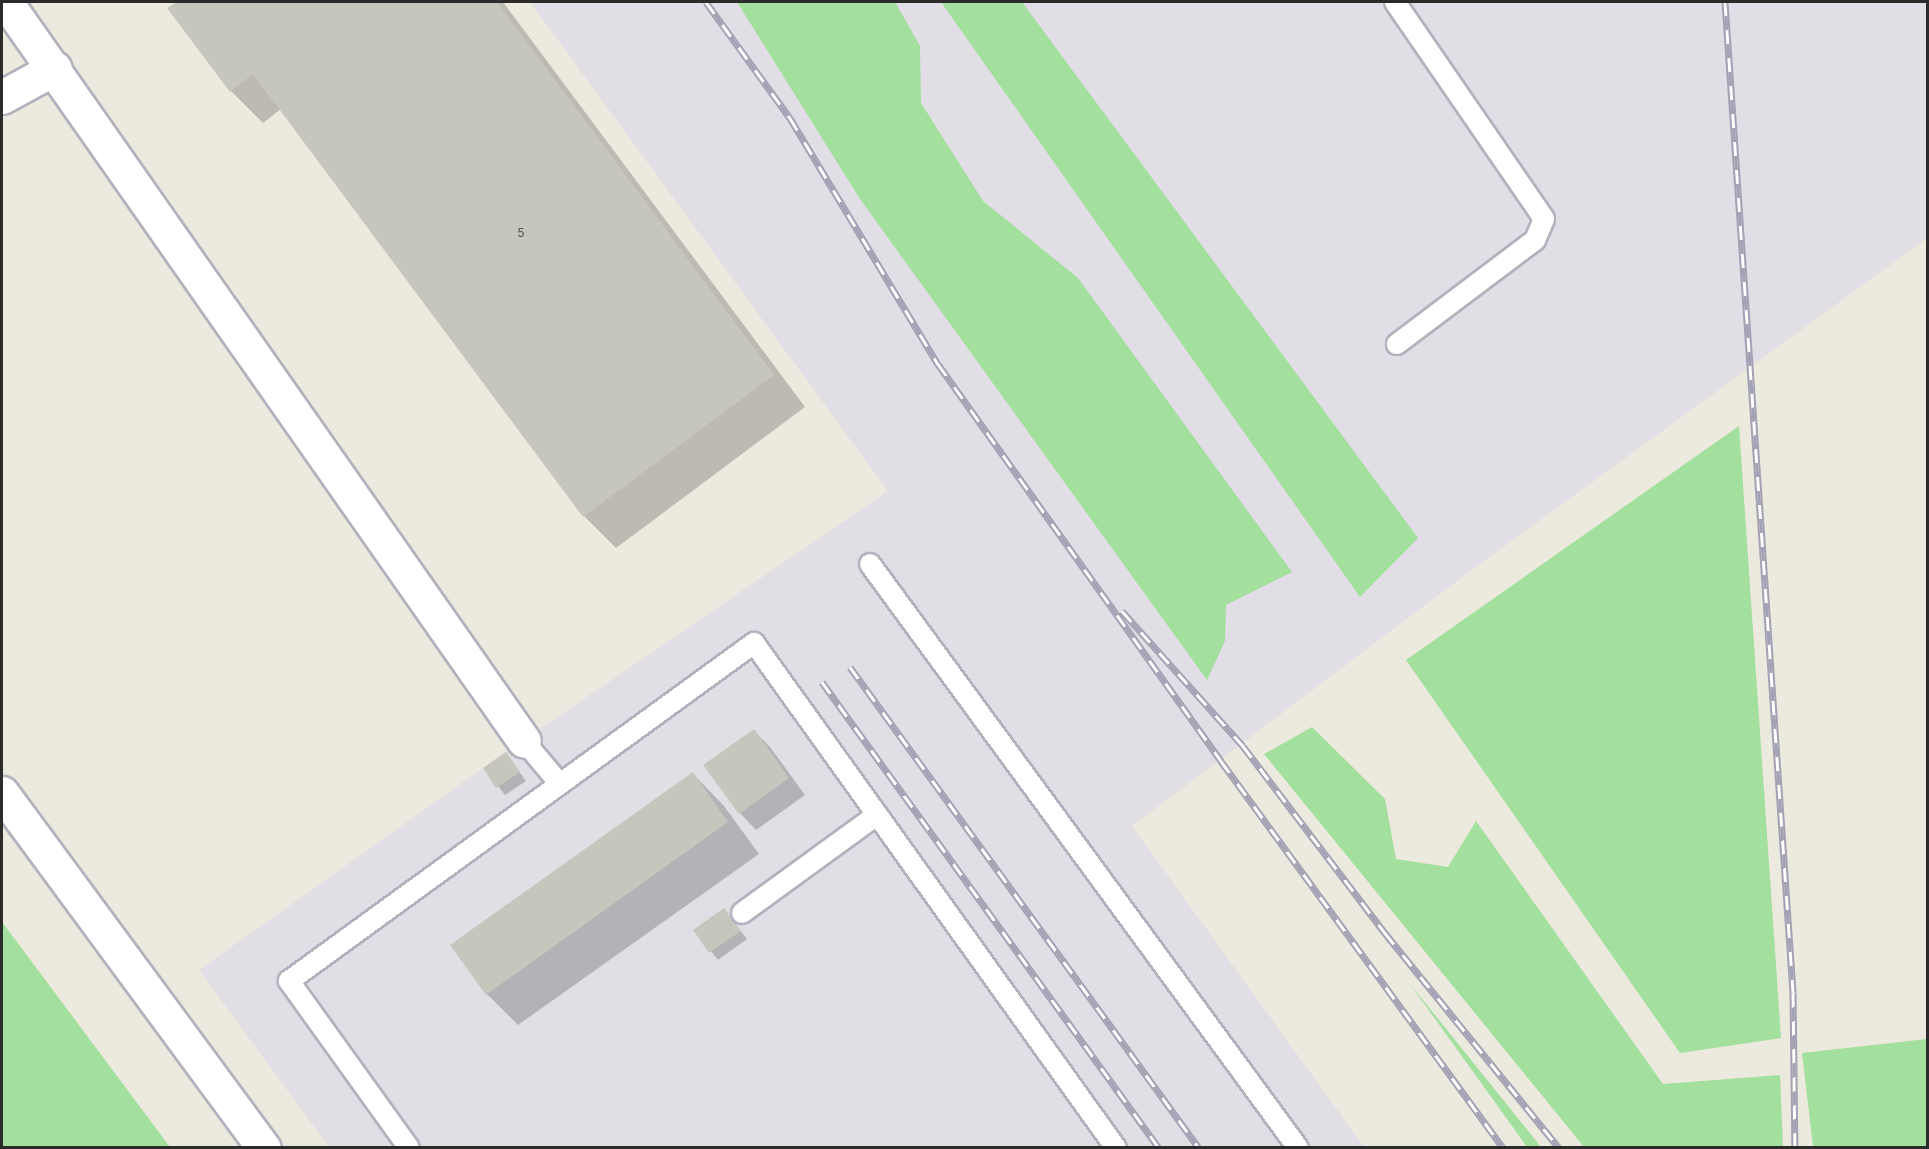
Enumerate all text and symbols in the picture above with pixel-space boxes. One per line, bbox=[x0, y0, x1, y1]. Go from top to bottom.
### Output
house number: 5 bbox=[517, 226, 525, 240]

